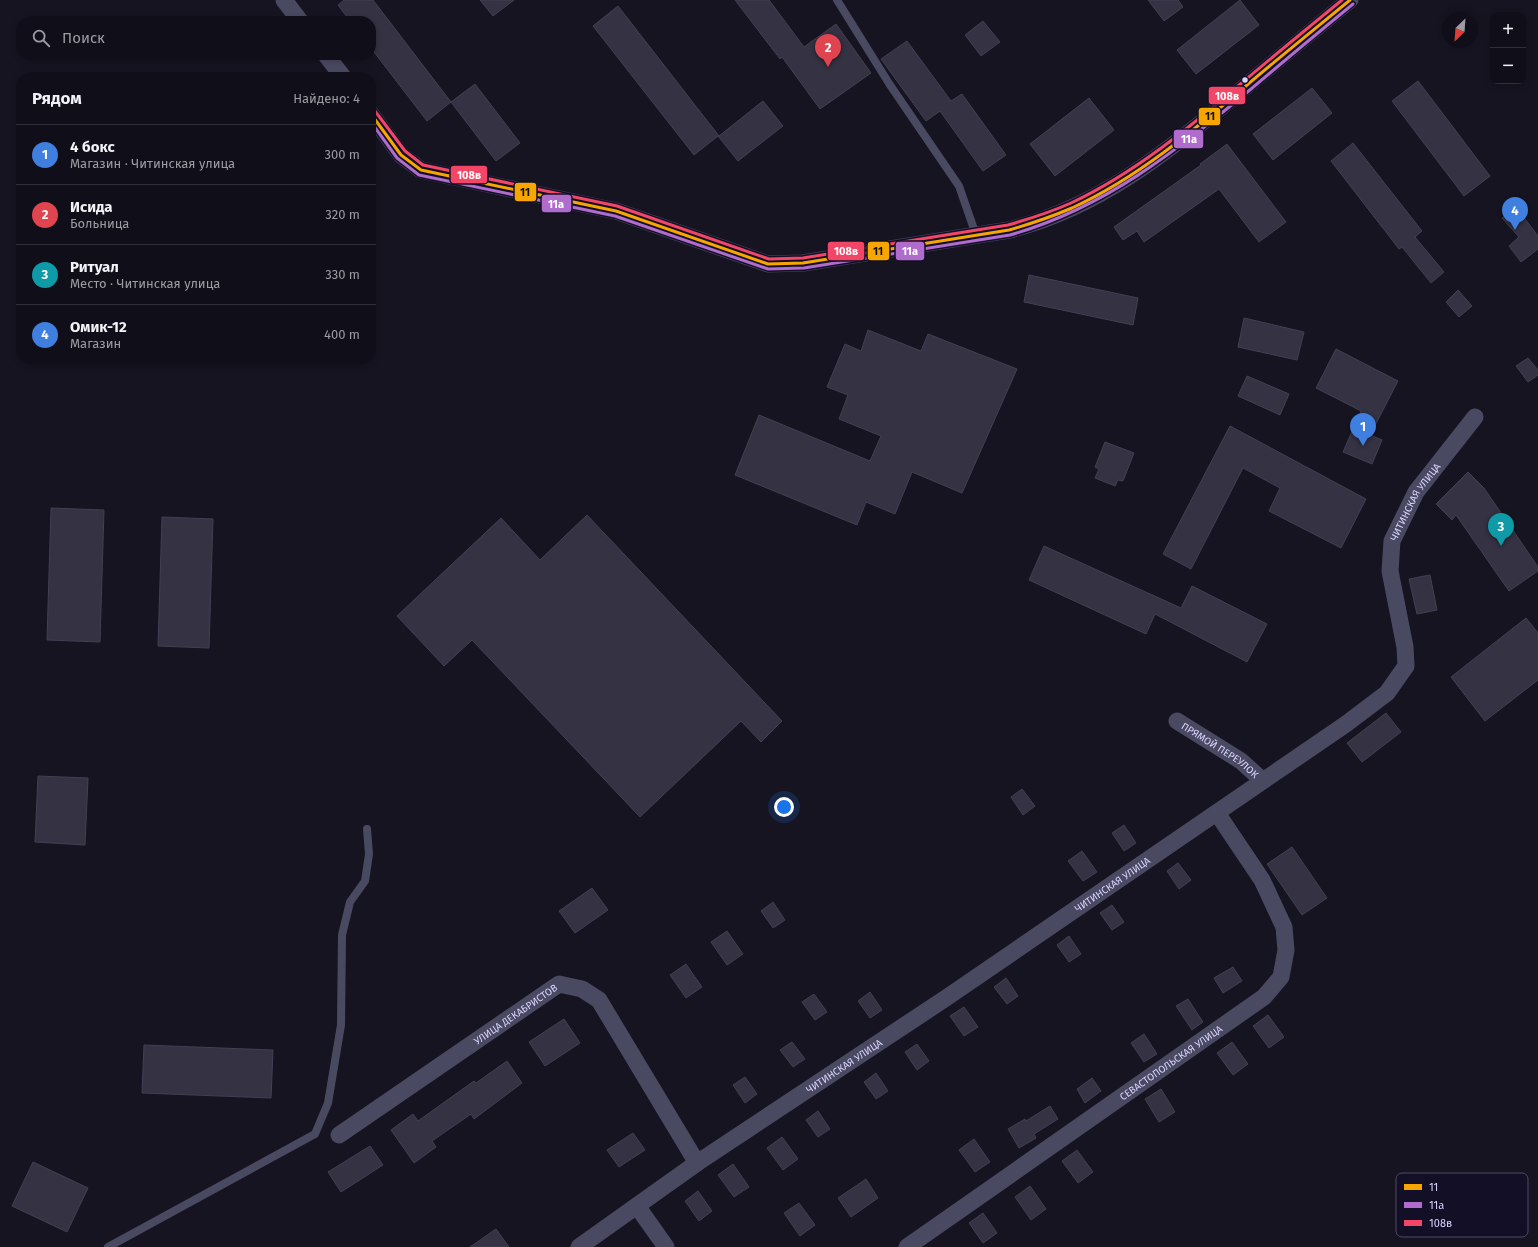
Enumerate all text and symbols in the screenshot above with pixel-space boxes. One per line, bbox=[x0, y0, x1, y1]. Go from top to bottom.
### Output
north arrow bbox=[1442, 12, 1478, 48]
map controls bbox=[1490, 12, 1526, 84]
button: + bbox=[1490, 12, 1526, 48]
search box bbox=[16, 16, 376, 60]
icon: search bbox=[30, 27, 52, 49]
text: Поиск bbox=[62, 29, 105, 47]
pin: 2 bbox=[815, 34, 841, 67]
button: − bbox=[1490, 48, 1526, 84]
unlabelled marker bbox=[1240, 75, 1250, 85]
line badge: 108в bbox=[1208, 86, 1246, 105]
text: Рядом bbox=[32, 88, 82, 109]
text: 108в bbox=[1215, 90, 1239, 103]
text: Найдено: 4 bbox=[293, 91, 360, 106]
line badge: 11 bbox=[1198, 107, 1221, 126]
text: 11 bbox=[1205, 110, 1215, 123]
line badge: 11а bbox=[1173, 129, 1204, 149]
text: 11а bbox=[1181, 133, 1197, 146]
text: 4 бокс bbox=[70, 138, 115, 156]
text: 1 bbox=[42, 147, 48, 162]
text: 300 m bbox=[324, 147, 360, 162]
text: Магазин · Читинская улица bbox=[70, 156, 235, 171]
line badge: 108в bbox=[450, 165, 488, 184]
text: 108в bbox=[457, 169, 481, 182]
line badge: 11 bbox=[514, 182, 537, 202]
text: 11 bbox=[520, 186, 530, 199]
line badge: 11а bbox=[541, 194, 572, 213]
pin: 4 bbox=[1502, 197, 1528, 230]
text: Исида bbox=[70, 198, 113, 216]
text: 11а bbox=[548, 198, 564, 211]
text: 2 bbox=[42, 207, 48, 222]
text: 320 m bbox=[325, 207, 360, 222]
text: Больница bbox=[70, 216, 129, 231]
line badge: 108в bbox=[827, 241, 865, 261]
line badge: 11 bbox=[867, 241, 890, 261]
line badge: 11а bbox=[895, 241, 925, 261]
text: 108в bbox=[834, 245, 858, 258]
text: 11 bbox=[873, 245, 883, 258]
text: 11а bbox=[902, 245, 918, 258]
text: Ритуал bbox=[70, 258, 119, 276]
text: 3 bbox=[42, 267, 48, 282]
text: 330 m bbox=[325, 267, 360, 282]
text: Место · Читинская улица bbox=[70, 276, 220, 291]
text: Омик-12 bbox=[70, 318, 127, 336]
text: 4 bbox=[41, 327, 49, 342]
text: 400 m bbox=[324, 327, 360, 342]
text: Магазин bbox=[70, 336, 121, 351]
pin: 1 bbox=[1350, 413, 1376, 446]
street label: ЧИТИНСКАЯ УЛИЦА bbox=[1388, 461, 1444, 543]
pin: 3 bbox=[1488, 513, 1514, 546]
street label: ПРЯМОЙ ПЕРЕУЛОК bbox=[1179, 720, 1261, 781]
your location bbox=[774, 797, 794, 817]
street label: ЧИТИНСКАЯ УЛИЦА bbox=[1073, 855, 1153, 915]
street label: УЛИЦА ДЕКАБРИСТОВ bbox=[472, 982, 560, 1048]
street label: СЕВАСТОПОЛЬСКАЯ УЛИЦА bbox=[1118, 1023, 1225, 1103]
street label: ЧИТИНСКАЯ УЛИЦА bbox=[804, 1037, 885, 1096]
legend bbox=[1396, 1173, 1528, 1237]
text: 11 bbox=[1429, 1181, 1438, 1194]
text: 11а bbox=[1429, 1199, 1444, 1212]
text: 108в bbox=[1429, 1217, 1452, 1230]

